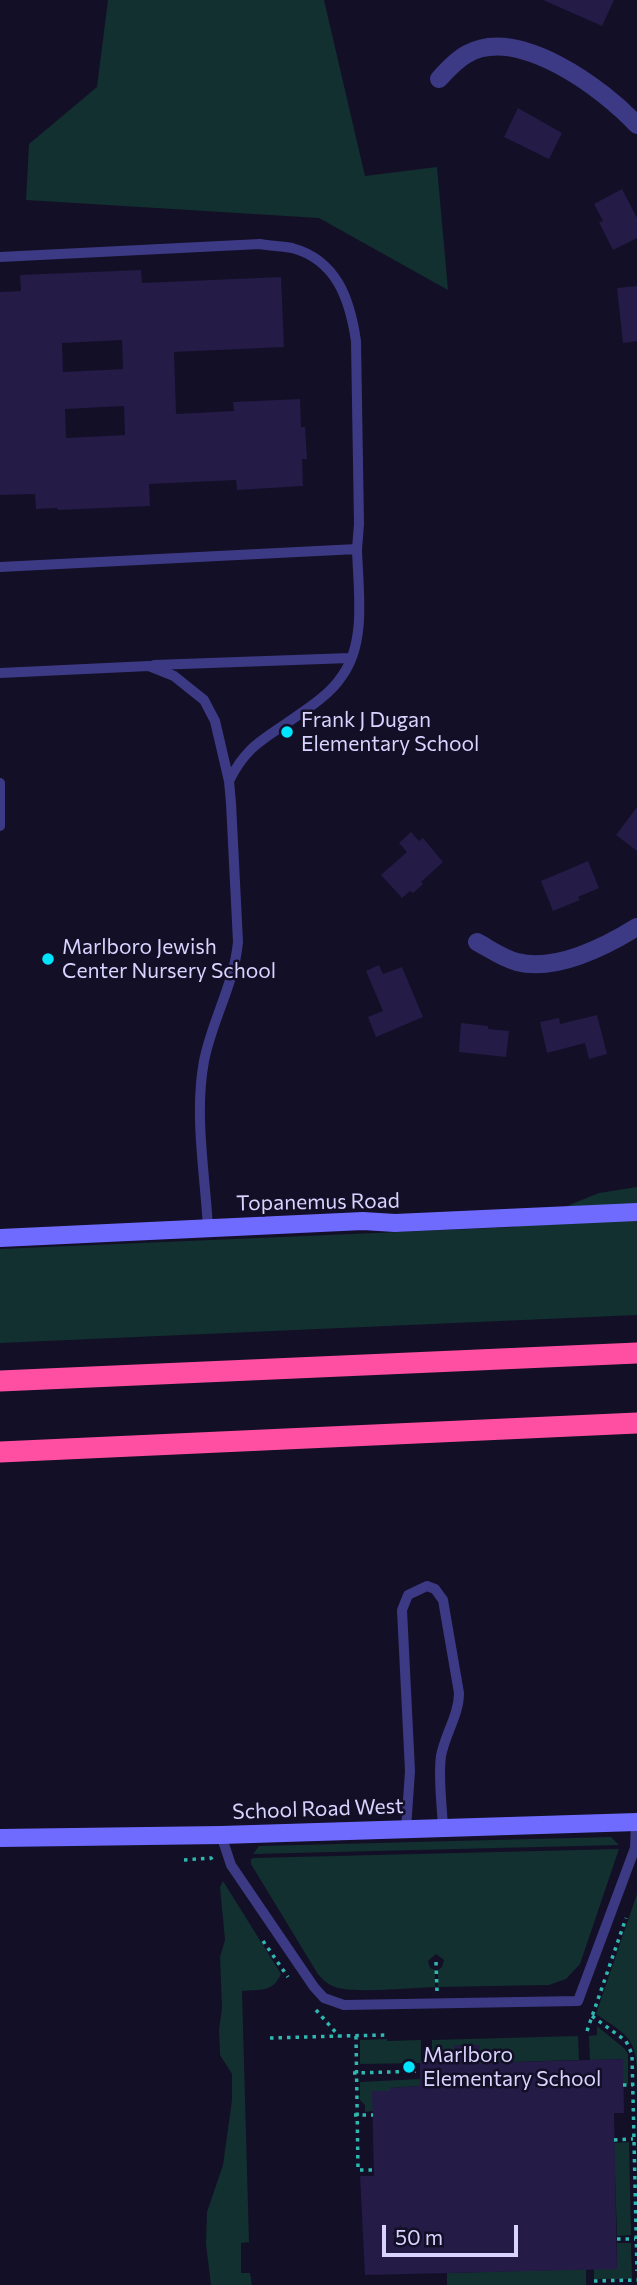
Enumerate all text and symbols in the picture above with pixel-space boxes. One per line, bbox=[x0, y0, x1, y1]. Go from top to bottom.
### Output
place label: Frank J Dugan Elementary School bbox=[301, 707, 479, 757]
marker: Frank J Dugan Elementary School bbox=[279, 724, 295, 740]
place label: Marlboro Jewish Center Nursery School bbox=[62, 934, 276, 984]
marker: Marlboro Jewish Center Nursery School bbox=[40, 951, 56, 967]
street label: Topanemus Road bbox=[236, 1188, 400, 1216]
street label: School Road West bbox=[232, 1793, 404, 1825]
place label: Marlboro Elementary School bbox=[423, 2042, 601, 2092]
marker: Marlboro Elementary School bbox=[401, 2059, 417, 2075]
scale bar bbox=[385, 2212, 522, 2256]
text: 50 m bbox=[395, 2224, 443, 2249]

